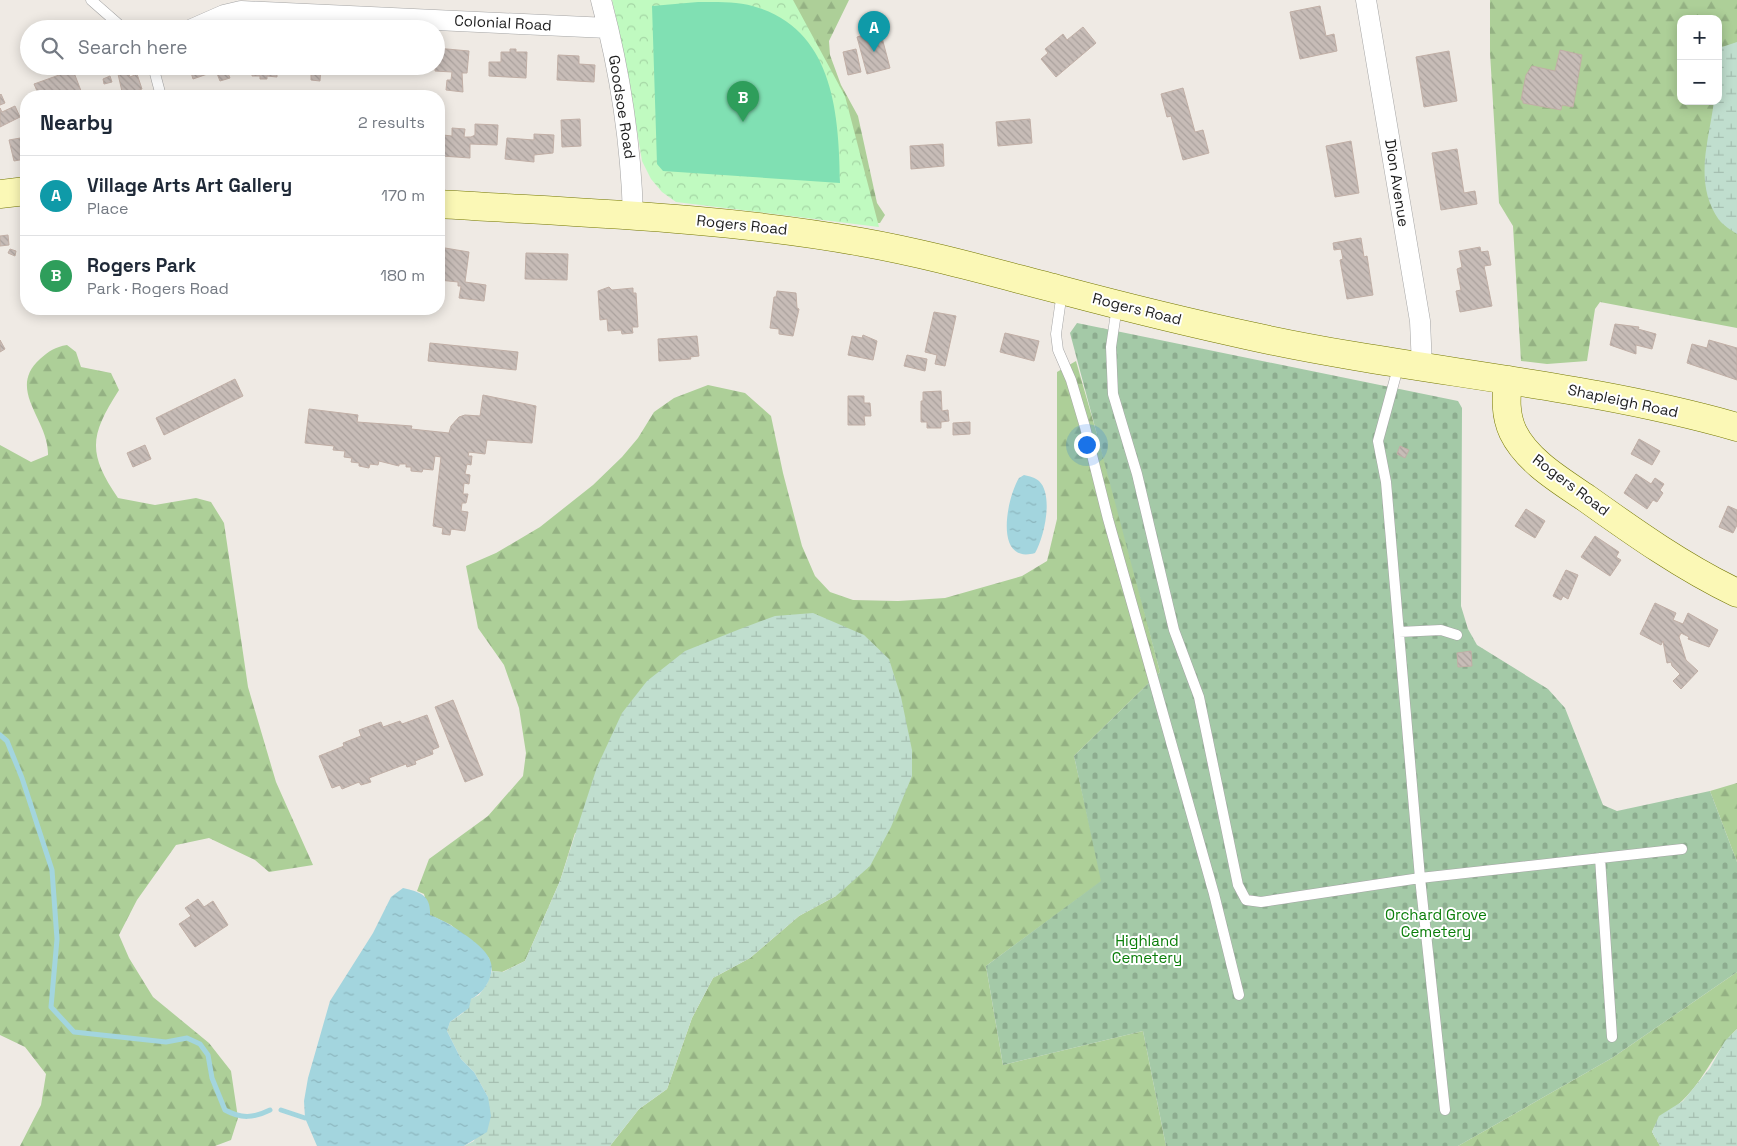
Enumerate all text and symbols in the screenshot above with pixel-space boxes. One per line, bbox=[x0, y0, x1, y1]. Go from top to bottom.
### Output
street label: Colonial Road bbox=[454, 10, 552, 35]
pin: A bbox=[858, 11, 890, 52]
map controls bbox=[1677, 15, 1722, 105]
button: + bbox=[1677, 15, 1722, 60]
search box bbox=[20, 20, 445, 75]
icon: search bbox=[38, 34, 66, 62]
text: Search here bbox=[78, 35, 188, 60]
street label: Goodsoe Road bbox=[605, 54, 640, 160]
button: − bbox=[1677, 60, 1722, 105]
pin: B bbox=[727, 81, 759, 122]
text: Nearby bbox=[40, 109, 113, 136]
text: 2 results bbox=[358, 112, 425, 133]
street label: Dion Avenue bbox=[1381, 138, 1414, 228]
text: Village Arts Art Gallery bbox=[87, 173, 292, 198]
text: A bbox=[51, 185, 61, 206]
text: 170 m bbox=[381, 185, 425, 206]
text: Place bbox=[87, 198, 129, 219]
street label: Rogers Road bbox=[696, 210, 788, 239]
text: Rogers Park bbox=[87, 253, 196, 278]
text: B bbox=[51, 265, 61, 286]
text: 180 m bbox=[380, 265, 425, 286]
text: Park · Rogers Road bbox=[87, 278, 229, 299]
street label: Rogers Road bbox=[1091, 288, 1184, 329]
street label: Shapleigh Road bbox=[1566, 380, 1680, 421]
your location bbox=[1074, 432, 1100, 458]
street label: Rogers Road bbox=[1529, 450, 1613, 520]
park label: Orchard Grove Cemetery bbox=[1385, 905, 1487, 941]
park label: Highland Cemetery bbox=[1112, 931, 1182, 967]

